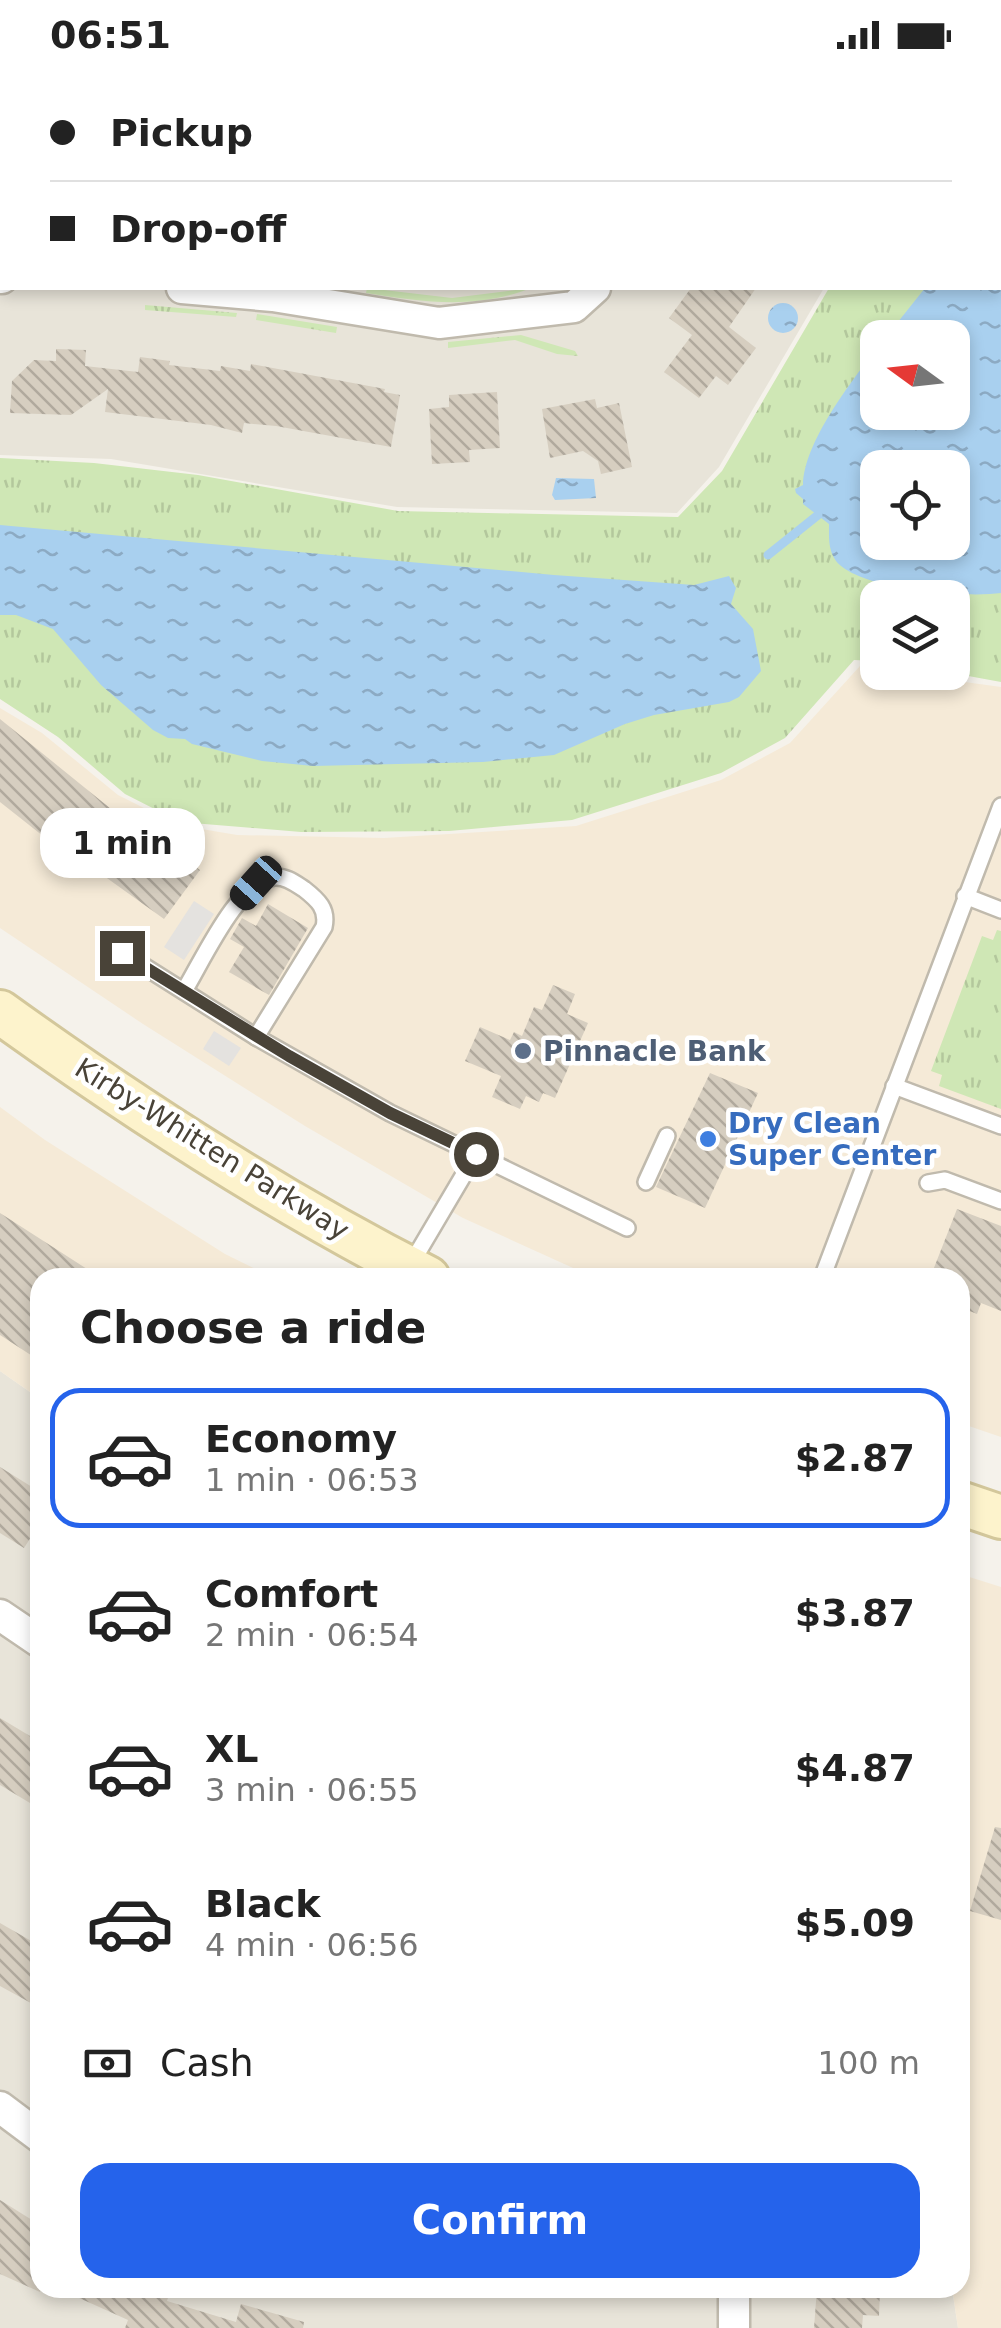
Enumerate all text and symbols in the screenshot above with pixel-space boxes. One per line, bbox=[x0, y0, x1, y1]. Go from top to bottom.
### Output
text: 06:51 bbox=[50, 13, 171, 57]
text: Pickup bbox=[110, 111, 253, 155]
text: Drop-off bbox=[110, 207, 286, 251]
north arrow bbox=[860, 320, 970, 430]
map controls bbox=[860, 320, 970, 690]
button: locate bbox=[860, 450, 970, 560]
button: layers bbox=[860, 580, 970, 690]
callout: 1 min bbox=[39, 808, 204, 878]
text: 1 min bbox=[72, 824, 173, 862]
car bbox=[225, 851, 287, 915]
route end bbox=[100, 931, 145, 976]
place label: Pinnacle Bank bbox=[543, 1035, 767, 1068]
marker: Pinnacle Bank bbox=[512, 1040, 534, 1062]
street label: Kirby-Whitten Parkway bbox=[69, 1051, 355, 1247]
place label: Dry Clean Super Center bbox=[728, 1107, 937, 1172]
marker: Dry Clean Super Center bbox=[697, 1128, 719, 1150]
route start bbox=[454, 1132, 499, 1177]
text: Choose a ride bbox=[80, 1301, 426, 1354]
icon: car bbox=[85, 1413, 175, 1503]
text: Economy bbox=[205, 1417, 397, 1461]
text: $2.87 bbox=[795, 1436, 915, 1480]
text: 1 min · 06:53 bbox=[205, 1461, 419, 1499]
icon: car bbox=[85, 1568, 175, 1658]
text: Comfort bbox=[205, 1572, 378, 1616]
text: $3.87 bbox=[795, 1591, 915, 1635]
text: 2 min · 06:54 bbox=[205, 1616, 419, 1654]
icon: car bbox=[85, 1723, 175, 1813]
text: XL bbox=[205, 1727, 259, 1771]
text: $4.87 bbox=[795, 1746, 915, 1790]
text: 3 min · 06:55 bbox=[205, 1771, 419, 1809]
icon: car bbox=[85, 1878, 175, 1968]
text: Black bbox=[205, 1882, 320, 1926]
text: $5.09 bbox=[795, 1901, 915, 1945]
text: 4 min · 06:56 bbox=[205, 1926, 419, 1964]
icon: cash bbox=[80, 2036, 135, 2091]
text: Cash bbox=[160, 2041, 254, 2085]
text: 100 m bbox=[818, 2044, 920, 2082]
button: Confirm bbox=[80, 2163, 920, 2278]

